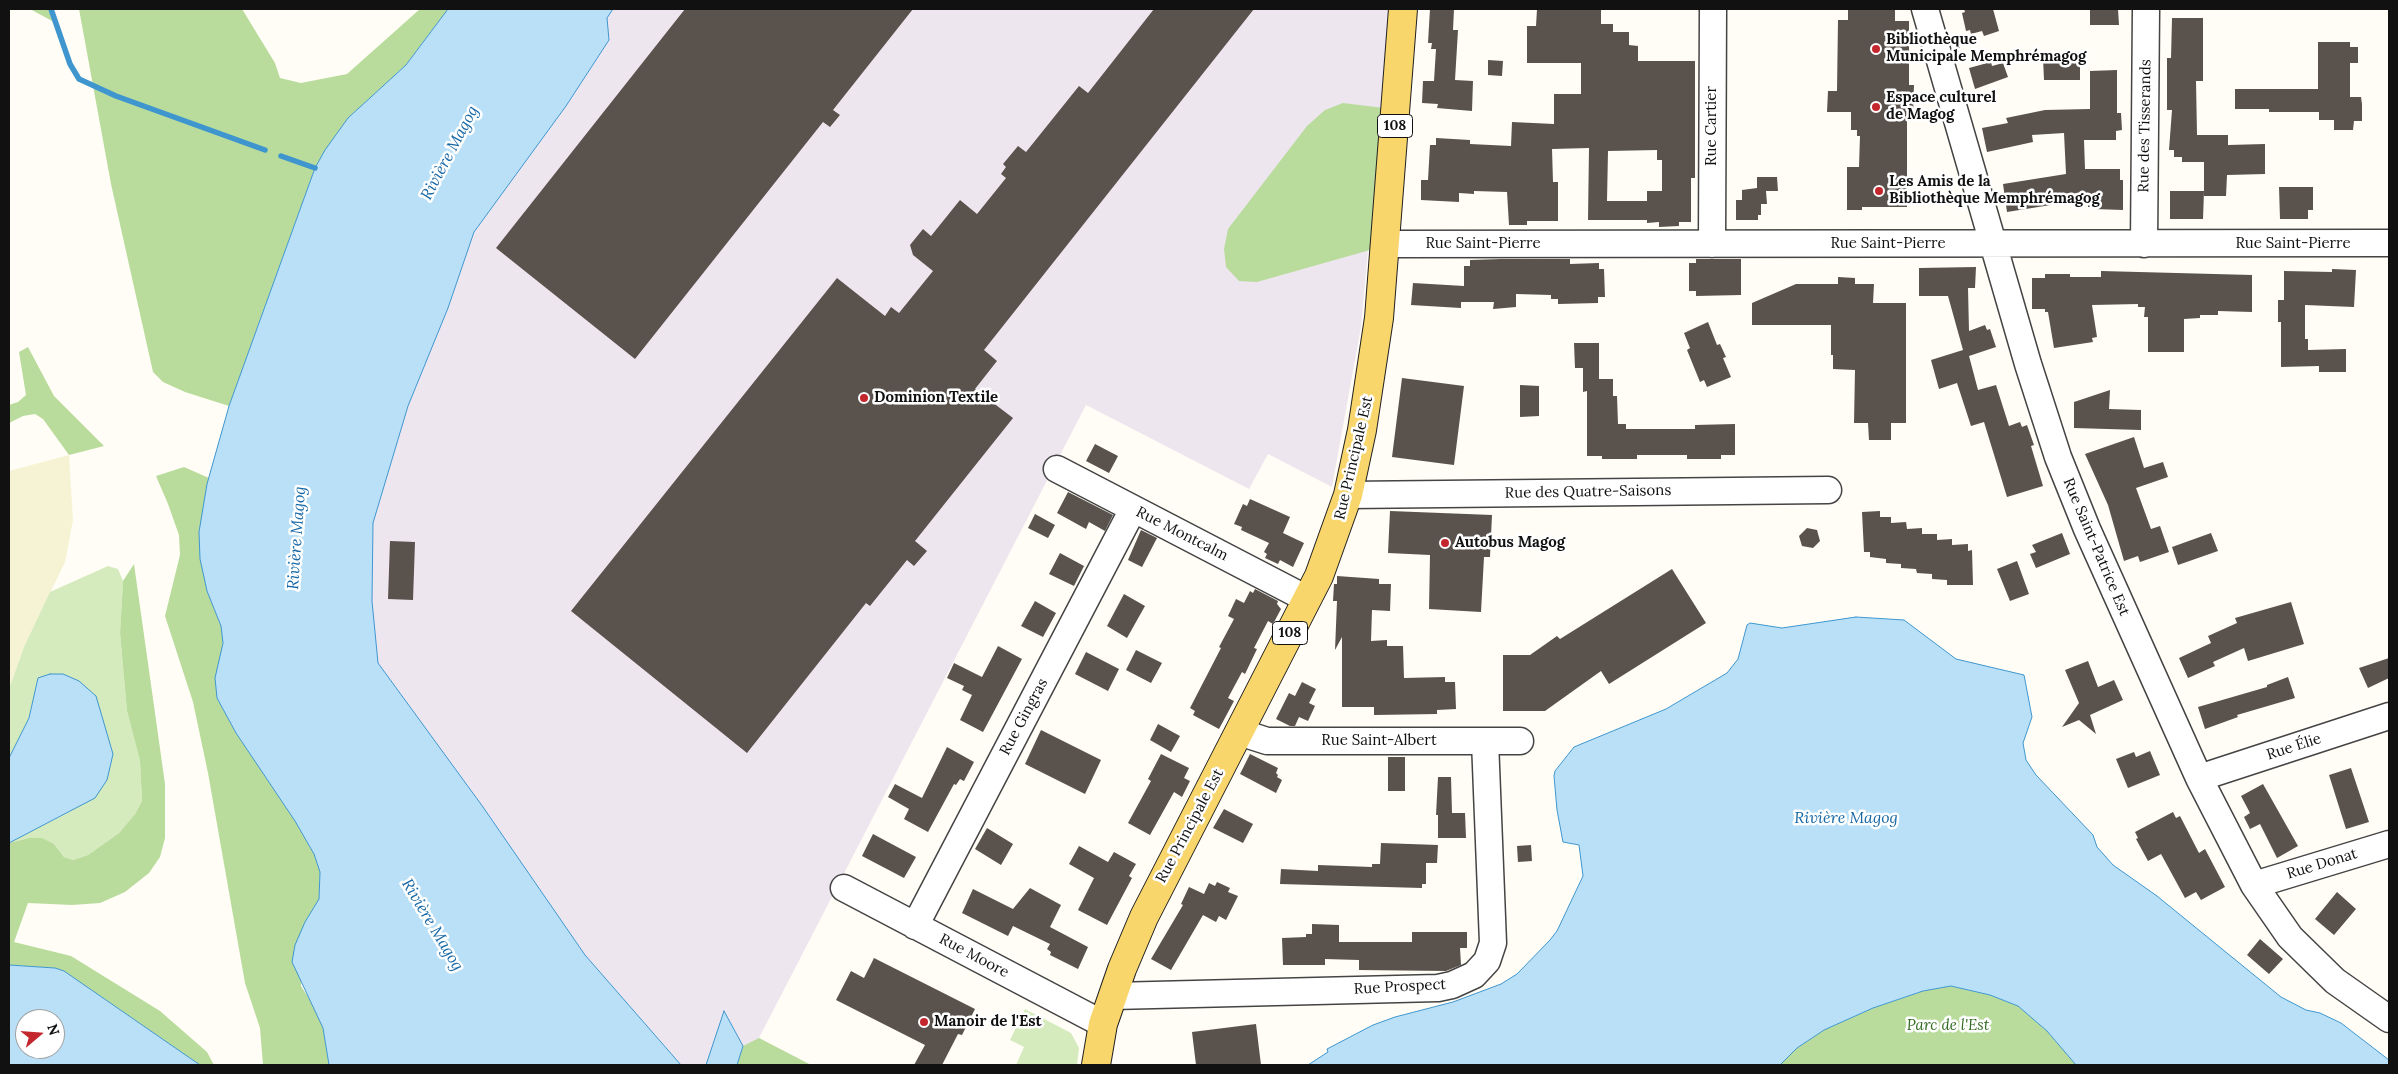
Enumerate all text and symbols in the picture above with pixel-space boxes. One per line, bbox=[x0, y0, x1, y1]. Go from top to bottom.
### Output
place label: Bibliothèque Municipale Memphrémagog bbox=[1886, 31, 2086, 66]
marker: Bibliothèque Municipale Memphrémagog bbox=[1870, 43, 1882, 55]
street label: Rue des Tisserands bbox=[2135, 59, 2155, 193]
street label: Rue Cartier bbox=[1703, 86, 1721, 166]
place label: Espace culturel de Magog bbox=[1886, 89, 1996, 124]
marker: Espace culturel de Magog bbox=[1870, 101, 1882, 113]
water label: Rivière Magog bbox=[417, 103, 483, 203]
road number: 108 bbox=[1378, 114, 1412, 138]
place label: Les Amis de la Bibliothèque Memphrémagog bbox=[1889, 173, 2100, 208]
marker: Les Amis de la Bibliothèque Memphrémagog bbox=[1873, 185, 1885, 197]
street label: Rue Saint-Pierre bbox=[1425, 235, 1541, 253]
street label: Rue Saint-Pierre bbox=[1830, 235, 1946, 253]
street label: Rue Saint-Pierre bbox=[2235, 235, 2351, 253]
place label: Dominion Textile bbox=[874, 389, 998, 407]
marker: Dominion Textile bbox=[858, 392, 870, 404]
street label: Rue Principale Est bbox=[1331, 394, 1377, 522]
street label: Rue Saint-Patrice Est bbox=[2059, 475, 2133, 619]
street label: Rue des Quatre-Saisons bbox=[1505, 482, 1671, 502]
water label: Rivière Magog bbox=[284, 486, 310, 590]
street label: Rue Montcalm bbox=[1133, 503, 1231, 565]
place label: Autobus Magog bbox=[1455, 534, 1565, 552]
marker: Autobus Magog bbox=[1439, 537, 1451, 549]
road number: 108 bbox=[1272, 622, 1308, 644]
street label: Rue Gingras bbox=[996, 675, 1052, 759]
street label: Rue Élie bbox=[2264, 730, 2324, 764]
street label: Rue Saint-Albert bbox=[1321, 732, 1437, 750]
street label: Rue Principale Est bbox=[1152, 766, 1228, 886]
water label: Rivière Magog bbox=[1794, 808, 1898, 828]
street label: Rue Donat bbox=[2284, 845, 2360, 883]
water label: Rivière Magog bbox=[397, 876, 467, 974]
street label: Rue Moore bbox=[936, 930, 1012, 982]
street label: Rue Prospect bbox=[1353, 976, 1447, 998]
north arrow bbox=[15, 1009, 65, 1059]
place label: Manoir de l'Est bbox=[934, 1013, 1042, 1031]
marker: Manoir de l'Est bbox=[918, 1016, 930, 1028]
park label: Parc de l'Est bbox=[1907, 1017, 1989, 1035]
text: N bbox=[43, 1022, 64, 1038]

